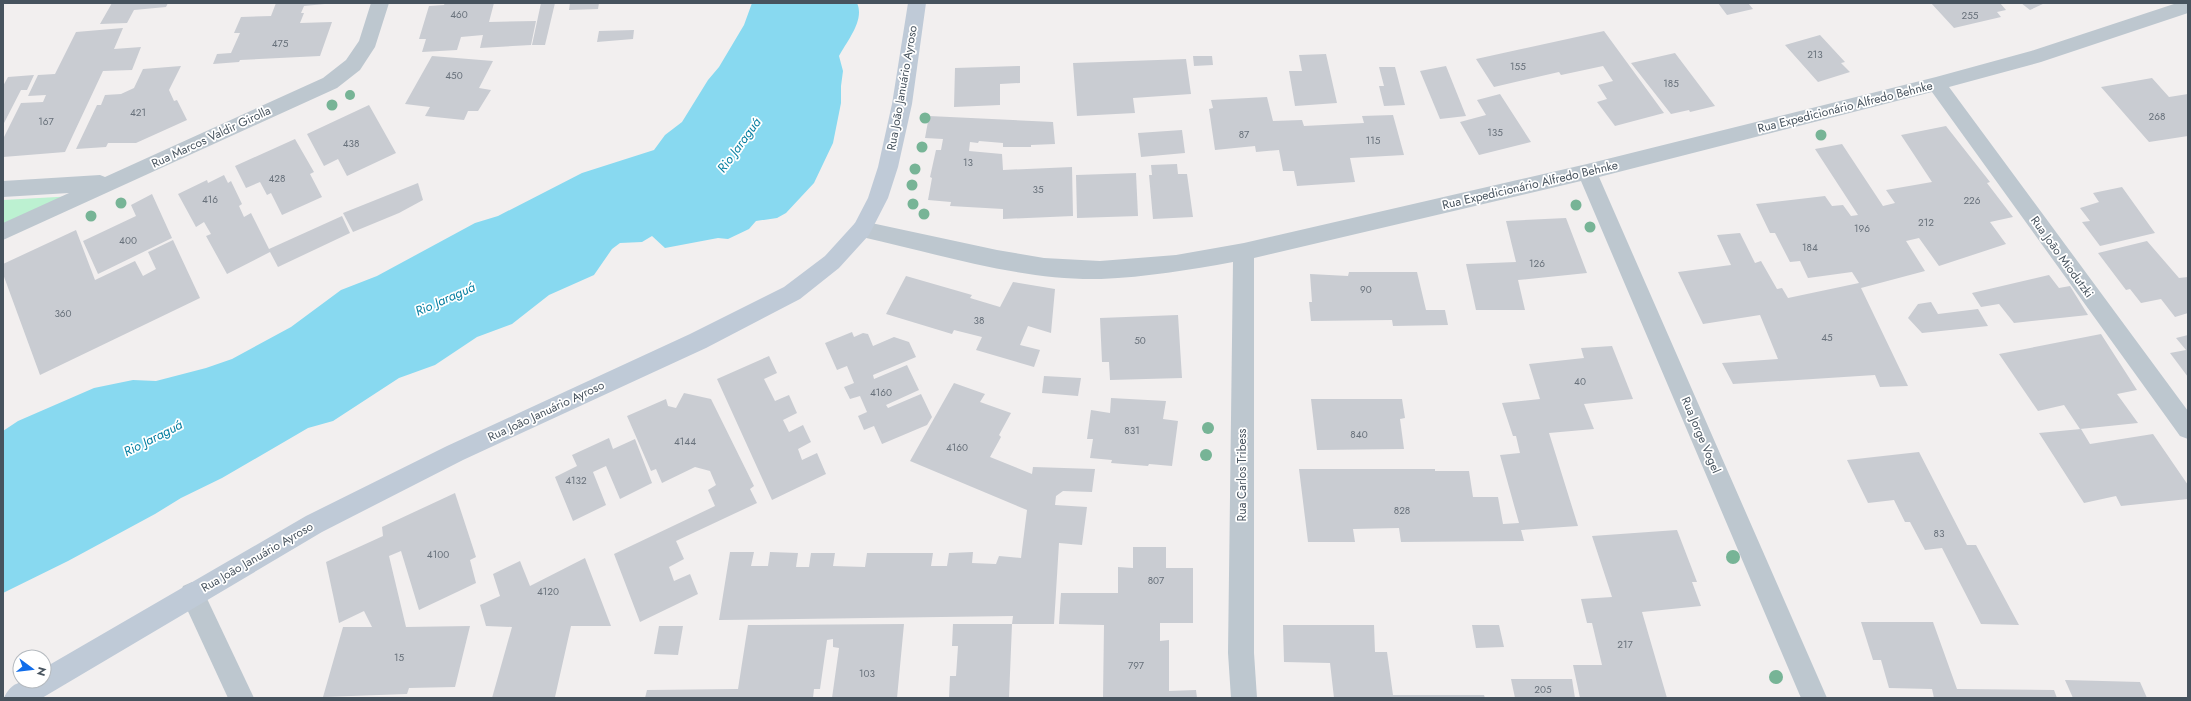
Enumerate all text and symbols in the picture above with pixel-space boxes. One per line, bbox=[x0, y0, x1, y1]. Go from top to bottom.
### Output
house number: 460 bbox=[450, 7, 468, 22]
house number: 255 bbox=[1962, 8, 1979, 23]
street label: Rua João Januário Ayroso bbox=[882, 24, 922, 152]
house number: 475 bbox=[272, 36, 289, 51]
house number: 213 bbox=[1807, 47, 1823, 62]
house number: 155 bbox=[1510, 59, 1526, 74]
house number: 450 bbox=[445, 68, 463, 83]
house number: 185 bbox=[1663, 76, 1679, 91]
street label: Rua Expedicionário Alfredo Behnke bbox=[1756, 77, 1934, 137]
street label: Rua Marcos Valdir Girolla bbox=[148, 101, 274, 173]
house number: 421 bbox=[130, 105, 146, 120]
house number: 268 bbox=[2149, 109, 2165, 124]
house number: 167 bbox=[38, 114, 55, 129]
water label: Rio Jaraguá bbox=[713, 114, 765, 176]
house number: 135 bbox=[1487, 125, 1503, 140]
house number: 87 bbox=[1239, 127, 1250, 142]
house number: 115 bbox=[1366, 133, 1381, 148]
house number: 438 bbox=[343, 136, 359, 151]
house number: 13 bbox=[963, 155, 974, 170]
street label: Rua Expedicionário Alfredo Behnke bbox=[1440, 156, 1620, 214]
house number: 428 bbox=[269, 171, 285, 186]
house number: 35 bbox=[1032, 182, 1044, 197]
house number: 416 bbox=[202, 192, 218, 207]
house number: 226 bbox=[1963, 193, 1981, 208]
street label: Rua João Miodutzki bbox=[2026, 212, 2098, 302]
house number: 212 bbox=[1918, 215, 1934, 230]
house number: 196 bbox=[1854, 221, 1870, 236]
house number: 400 bbox=[119, 233, 137, 248]
house number: 184 bbox=[1802, 240, 1818, 255]
house number: 126 bbox=[1529, 256, 1545, 271]
water label: Rio Jaraguá bbox=[412, 277, 478, 321]
house number: 90 bbox=[1360, 282, 1372, 297]
house number: 360 bbox=[54, 306, 72, 321]
house number: 38 bbox=[974, 313, 984, 328]
house number: 45 bbox=[1821, 330, 1833, 345]
house number: 50 bbox=[1134, 333, 1146, 348]
house number: 40 bbox=[1574, 374, 1586, 389]
street label: Rua João Januário Ayroso bbox=[485, 376, 608, 446]
house number: 4160 bbox=[870, 385, 892, 400]
street label: Rua Jorge Vogel bbox=[1677, 394, 1725, 476]
water label: Rio Jaraguá bbox=[120, 415, 186, 461]
house number: 831 bbox=[1124, 423, 1140, 438]
house number: 840 bbox=[1350, 427, 1368, 442]
street label: Rua Carlos Tribess bbox=[1233, 428, 1251, 521]
house number: 4144 bbox=[674, 434, 696, 449]
house number: 4160 bbox=[946, 440, 968, 455]
house number: 4132 bbox=[565, 473, 587, 488]
house number: 828 bbox=[1394, 503, 1410, 518]
street label: Rua João Januário Ayroso bbox=[198, 517, 317, 596]
house number: 83 bbox=[1934, 526, 1945, 541]
house number: 4100 bbox=[427, 547, 449, 562]
house number: 807 bbox=[1148, 573, 1165, 588]
house number: 4120 bbox=[537, 584, 559, 599]
house number: 217 bbox=[1617, 637, 1633, 652]
north arrow bbox=[12, 649, 52, 689]
house number: 15 bbox=[394, 650, 404, 665]
house number: 797 bbox=[1128, 658, 1145, 673]
text: N bbox=[33, 665, 51, 678]
house number: 103 bbox=[859, 666, 876, 681]
house number: 205 bbox=[1534, 682, 1552, 697]

